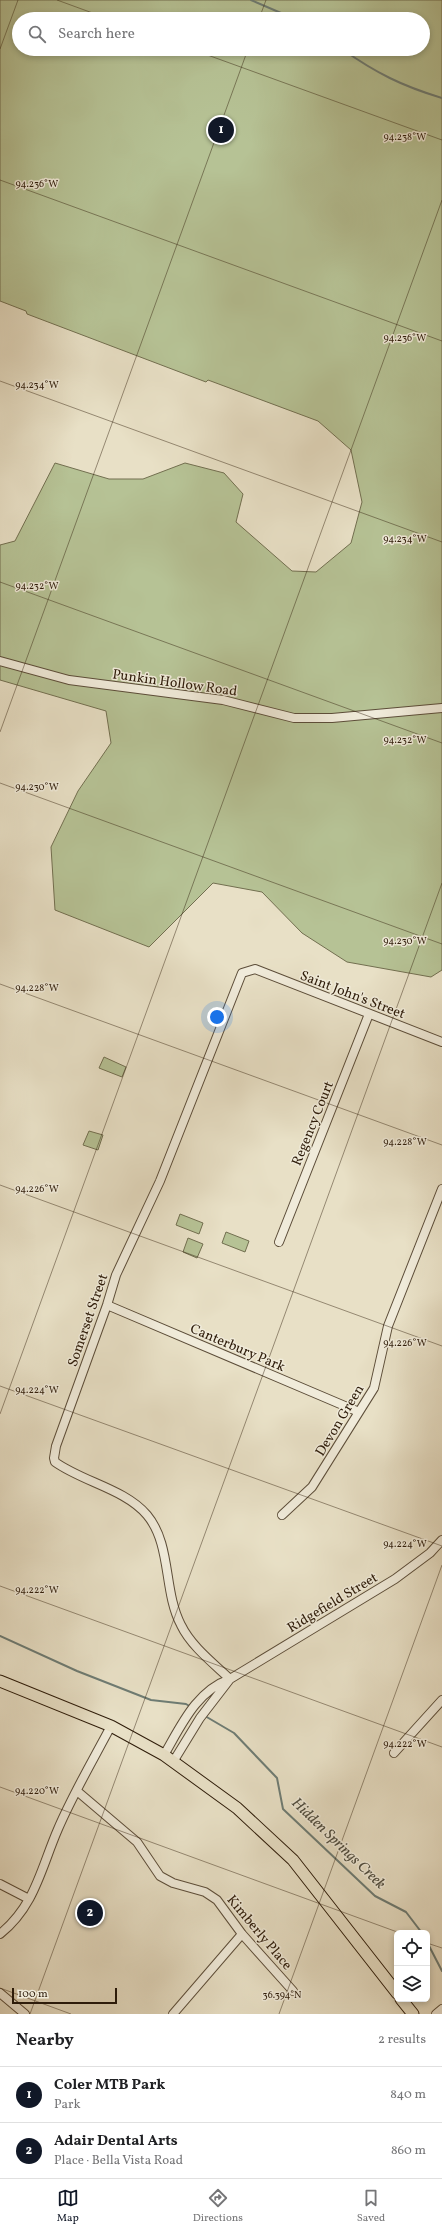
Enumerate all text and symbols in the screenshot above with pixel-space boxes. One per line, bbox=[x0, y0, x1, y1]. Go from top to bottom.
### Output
search box bbox=[12, 12, 430, 56]
icon: search bbox=[26, 23, 48, 45]
text: Search here bbox=[58, 24, 135, 45]
pin: 1 bbox=[208, 115, 234, 145]
text: 94.238°W bbox=[384, 130, 426, 144]
text: 94.236°W bbox=[16, 177, 58, 191]
text: 94.236°W bbox=[384, 331, 426, 345]
text: 94.234°W bbox=[15, 378, 59, 392]
text: 94.234°W bbox=[383, 532, 427, 546]
text: 94.232°W bbox=[16, 579, 58, 593]
street label: Punkin Hollow Road bbox=[111, 665, 238, 702]
text: 94.232°W bbox=[384, 733, 426, 747]
text: 94.230°W bbox=[15, 780, 59, 794]
text: 94.230°W bbox=[383, 934, 427, 948]
street label: Saint John's Street bbox=[297, 967, 408, 1024]
text: 94.228°W bbox=[15, 981, 59, 995]
your location bbox=[207, 1007, 227, 1027]
street label: Regency Court bbox=[288, 1078, 339, 1169]
text: 94.228°W bbox=[383, 1135, 427, 1149]
text: 94.226°W bbox=[15, 1182, 59, 1196]
street label: Somerset Street bbox=[64, 1271, 113, 1369]
street label: Canterbury Park bbox=[187, 1320, 288, 1377]
text: 94.226°W bbox=[383, 1336, 427, 1350]
street label: Devon Green bbox=[311, 1381, 369, 1460]
text: 94.224°W bbox=[15, 1383, 59, 1397]
text: 94.224°W bbox=[383, 1537, 427, 1551]
street label: Ridgefield Street bbox=[284, 1569, 382, 1638]
text: 94.222°W bbox=[15, 1583, 59, 1597]
text: 94.222°W bbox=[383, 1737, 427, 1751]
text: 94.220°W bbox=[15, 1784, 59, 1798]
water label: Hidden Springs Creek bbox=[286, 1793, 390, 1895]
street label: Kimberly Place bbox=[222, 1891, 296, 1975]
pin: 2 bbox=[77, 1898, 103, 1928]
map controls bbox=[394, 1930, 430, 2002]
button: locate bbox=[394, 1930, 430, 1966]
button: layers bbox=[394, 1966, 430, 2002]
scale bar bbox=[12, 1986, 117, 2005]
text: 100 m bbox=[18, 1987, 48, 2002]
text: 36.394°N bbox=[263, 1988, 302, 2002]
text: Nearby bbox=[16, 2029, 74, 2052]
text: 2 results bbox=[378, 2031, 426, 2049]
text: Coler MTB Park bbox=[54, 2075, 165, 2096]
text: 1 bbox=[26, 2086, 32, 2104]
text: 840 m bbox=[390, 2086, 426, 2104]
text: Park bbox=[54, 2096, 81, 2114]
text: Adair Dental Arts bbox=[54, 2131, 178, 2152]
text: 2 bbox=[26, 2142, 32, 2160]
text: 860 m bbox=[391, 2142, 426, 2160]
text: Place · Bella Vista Road bbox=[54, 2152, 183, 2170]
tab: Map bbox=[57, 2187, 79, 2226]
tab: Directions bbox=[193, 2187, 243, 2226]
tab: Saved bbox=[357, 2187, 385, 2226]

